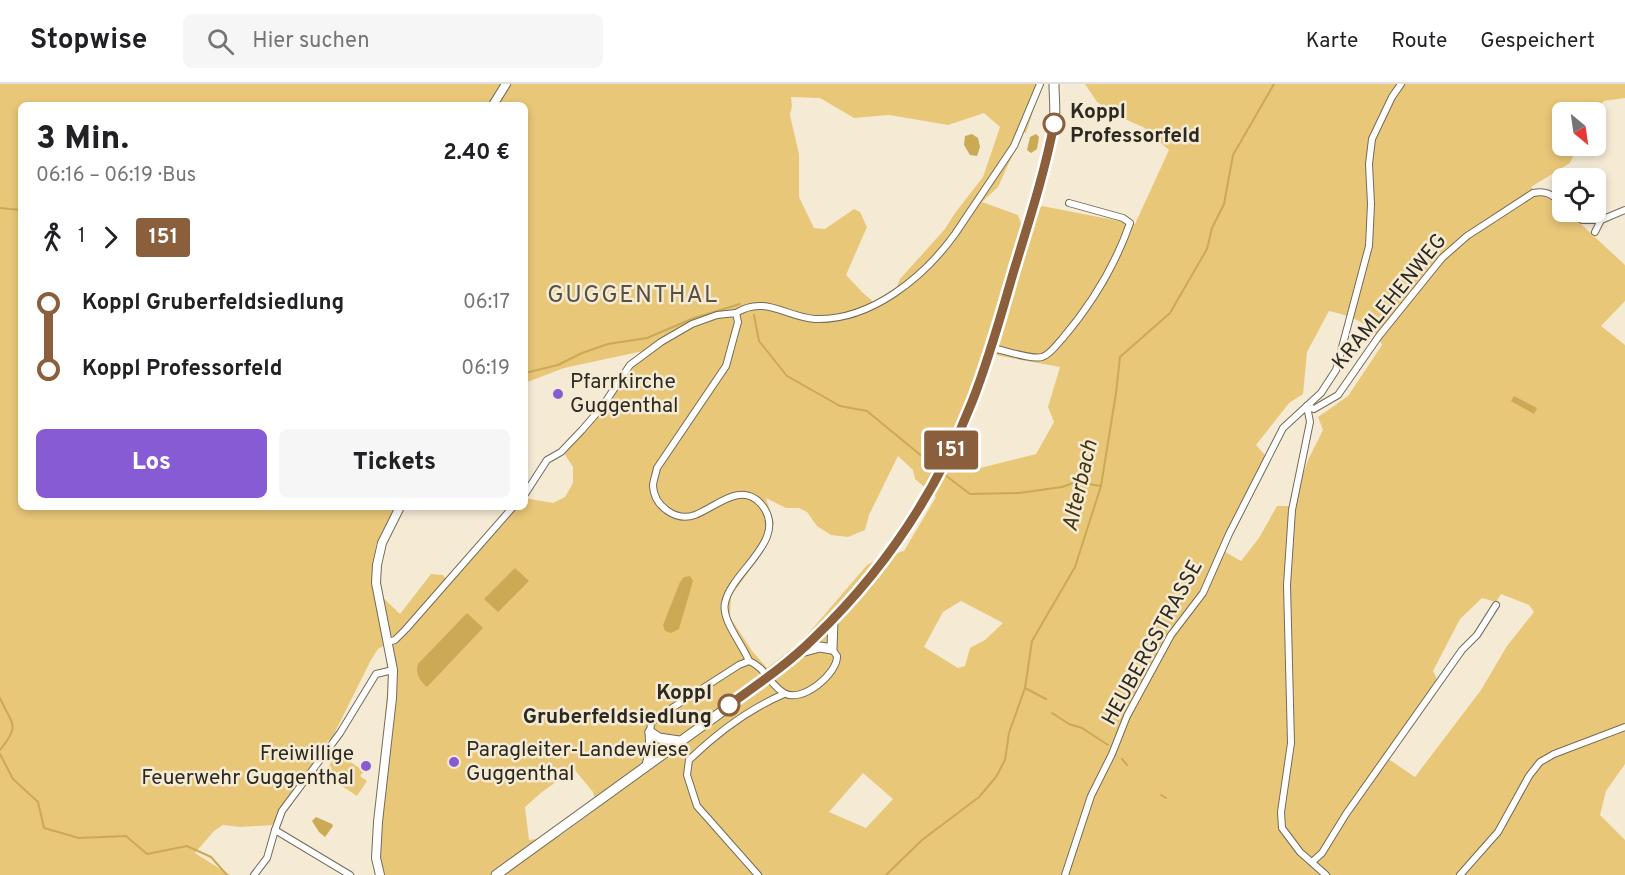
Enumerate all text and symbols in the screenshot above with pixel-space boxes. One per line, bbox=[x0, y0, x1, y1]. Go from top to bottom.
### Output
search box bbox=[183, 14, 603, 68]
text: Stopwise bbox=[30, 23, 147, 59]
icon: search bbox=[204, 25, 237, 58]
text: Hier suchen bbox=[252, 28, 370, 55]
text: Karte bbox=[1306, 28, 1358, 55]
text: Route bbox=[1391, 28, 1447, 55]
text: Gespeichert bbox=[1480, 28, 1595, 55]
place label: Koppl Professorfeld bbox=[1070, 99, 1200, 150]
north arrow bbox=[1552, 102, 1606, 156]
map controls bbox=[1552, 102, 1606, 222]
marker: Koppl Professorfeld bbox=[1043, 113, 1065, 135]
text: 3 Min. bbox=[36, 119, 129, 161]
text: 2.40 € bbox=[443, 140, 510, 167]
text: 06:16 – 06:19 · Bus bbox=[36, 163, 196, 189]
button: locate bbox=[1552, 168, 1606, 222]
icon: walk bbox=[36, 221, 69, 254]
icon: forward bbox=[94, 221, 127, 254]
text: 1 bbox=[78, 224, 85, 250]
text: 151 bbox=[148, 224, 178, 251]
street label: KRAMLEHENWEG bbox=[1327, 228, 1453, 376]
district label: GUGGENTHAL bbox=[547, 281, 719, 311]
text: Koppl Gruberfeldsiedlung bbox=[82, 290, 344, 317]
text: 06:17 bbox=[463, 290, 510, 316]
text: Koppl Professorfeld bbox=[82, 356, 282, 383]
text: 06:19 bbox=[461, 356, 510, 382]
place label: Pfarrkirche Guggenthal bbox=[570, 369, 679, 420]
marker: Pfarrkirche Guggenthal bbox=[551, 387, 565, 401]
button: Los bbox=[36, 429, 267, 498]
button: Tickets bbox=[279, 429, 510, 498]
line badge: 151 bbox=[916, 430, 986, 470]
text: 151 bbox=[936, 437, 966, 464]
water label: Alterbach bbox=[1057, 438, 1105, 534]
street label: HEUBERGSTRASSE bbox=[1096, 555, 1210, 731]
place label: Koppl Gruberfeldsiedlung bbox=[523, 680, 712, 731]
marker: Koppl Gruberfeldsiedlung bbox=[718, 694, 740, 716]
place label: Paragleiter-Landewiese Guggenthal bbox=[466, 737, 689, 788]
place label: Freiwillige Feuerwehr Guggenthal bbox=[141, 741, 354, 792]
marker: Paragleiter-Landewiese Guggenthal bbox=[447, 755, 461, 769]
marker: Freiwillige Feuerwehr Guggenthal bbox=[359, 759, 373, 773]

